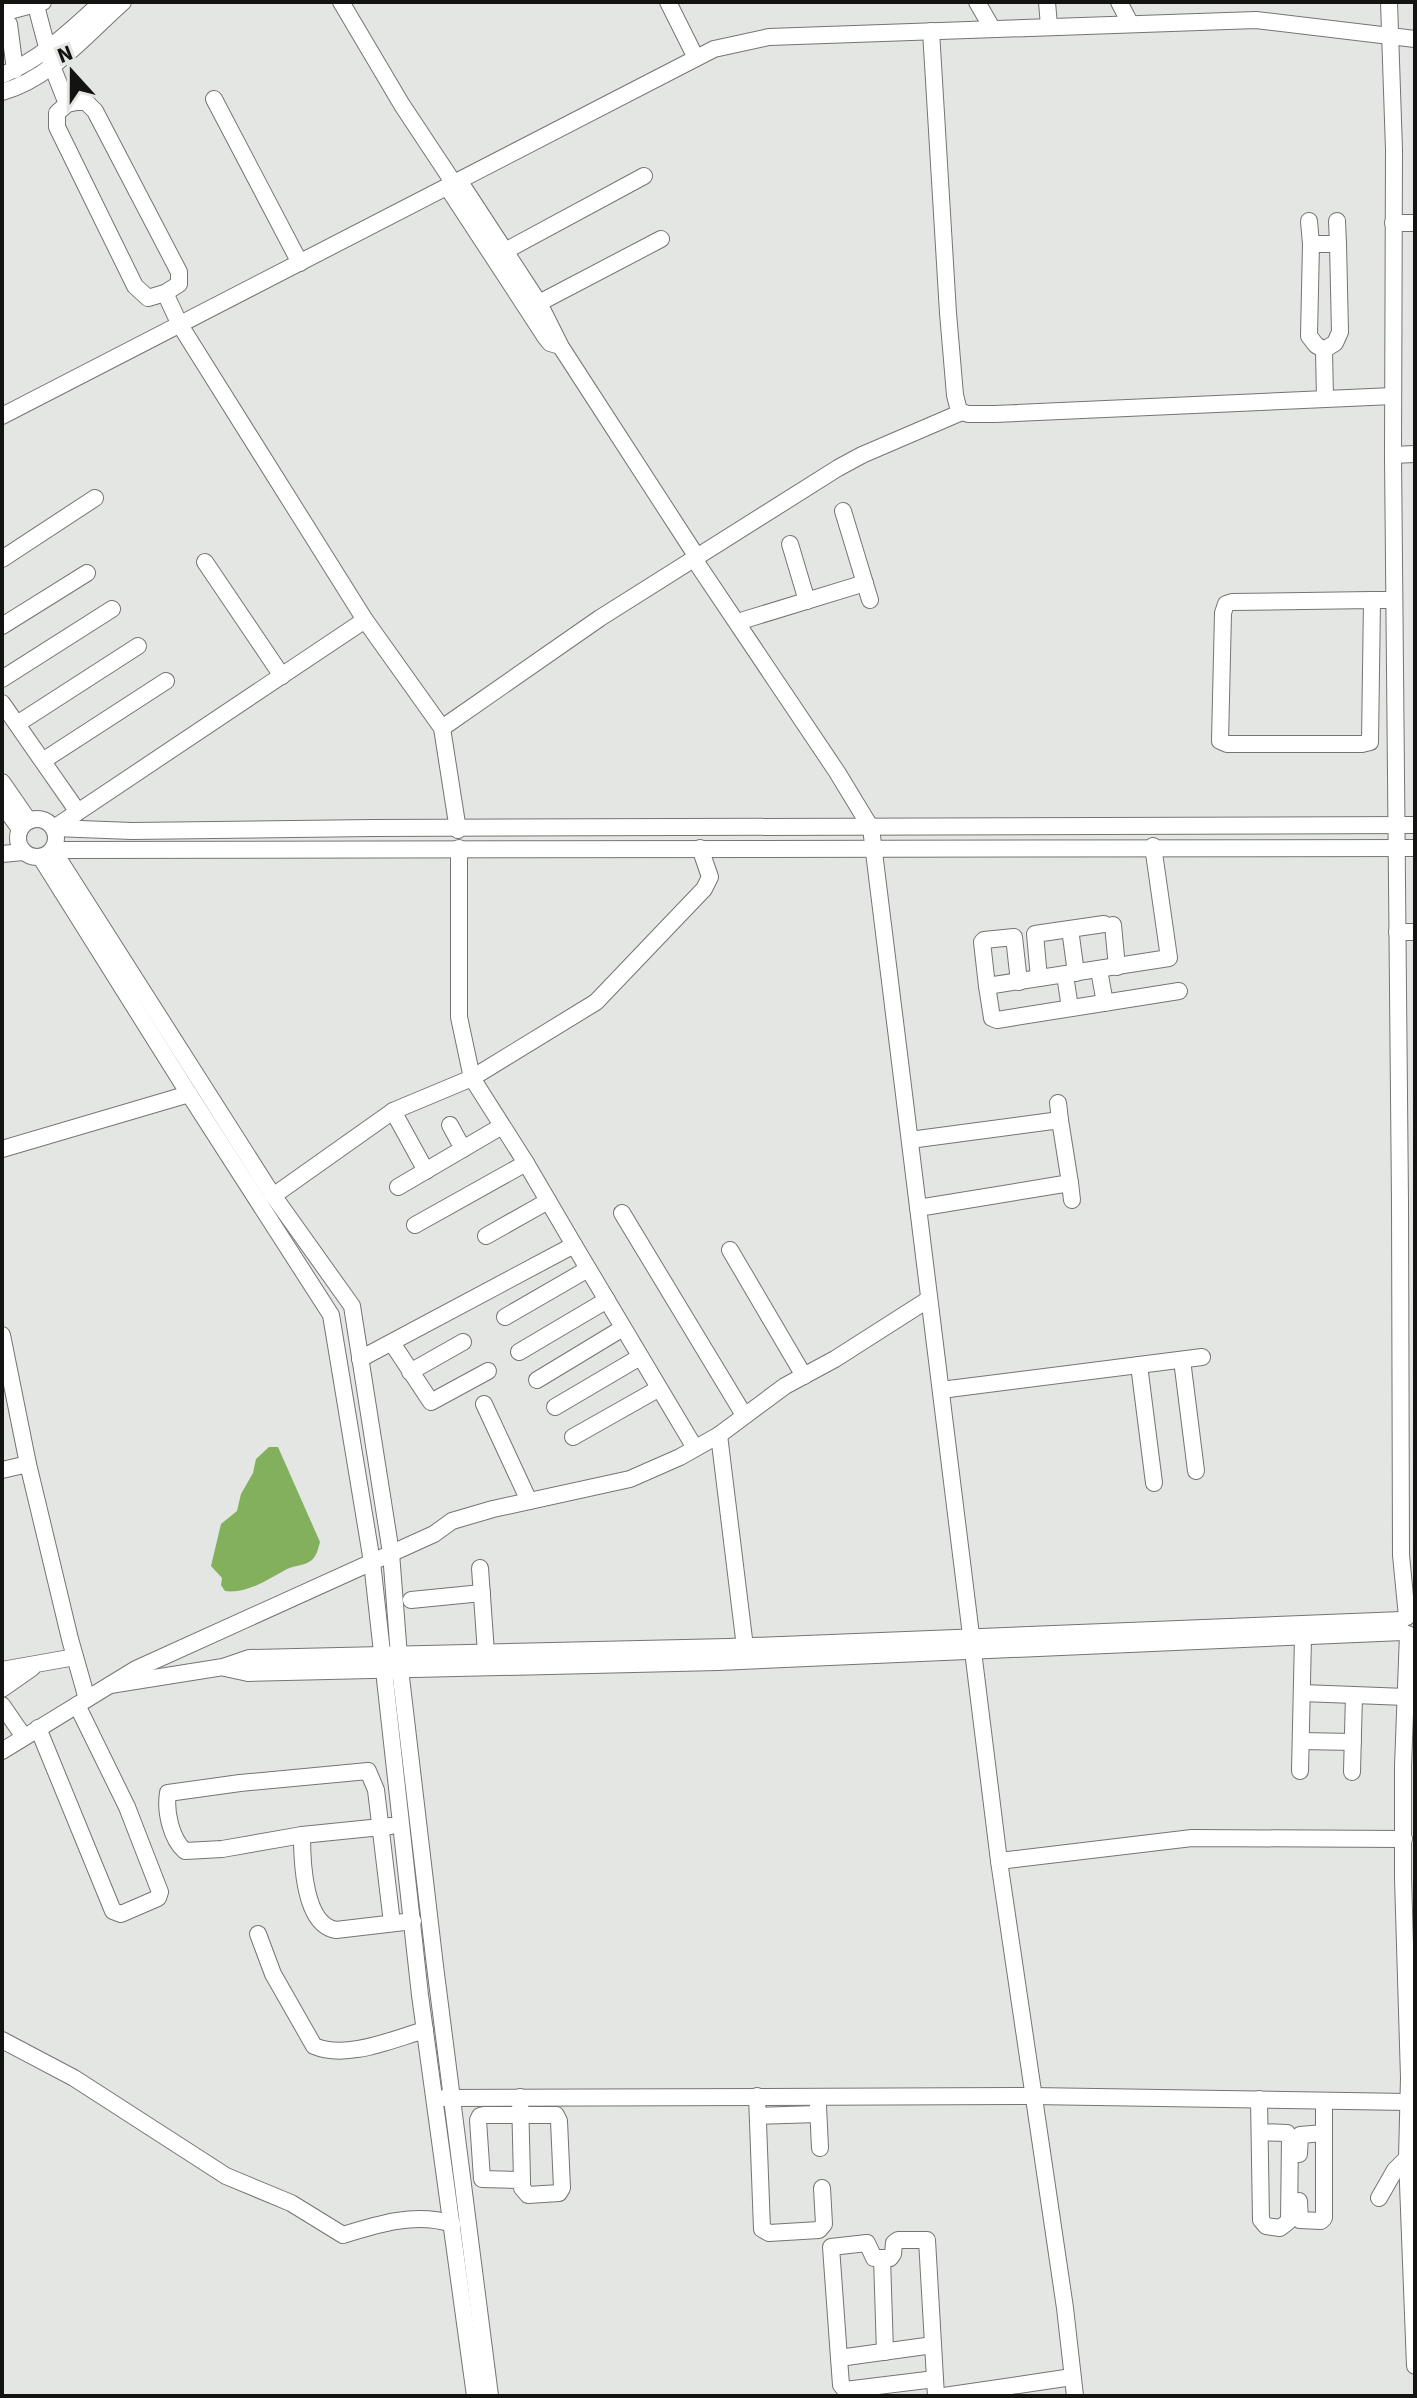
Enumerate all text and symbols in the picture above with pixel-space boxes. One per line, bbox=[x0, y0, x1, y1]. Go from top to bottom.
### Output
north arrow bbox=[32, 32, 112, 112]
text: N bbox=[53, 37, 78, 72]

